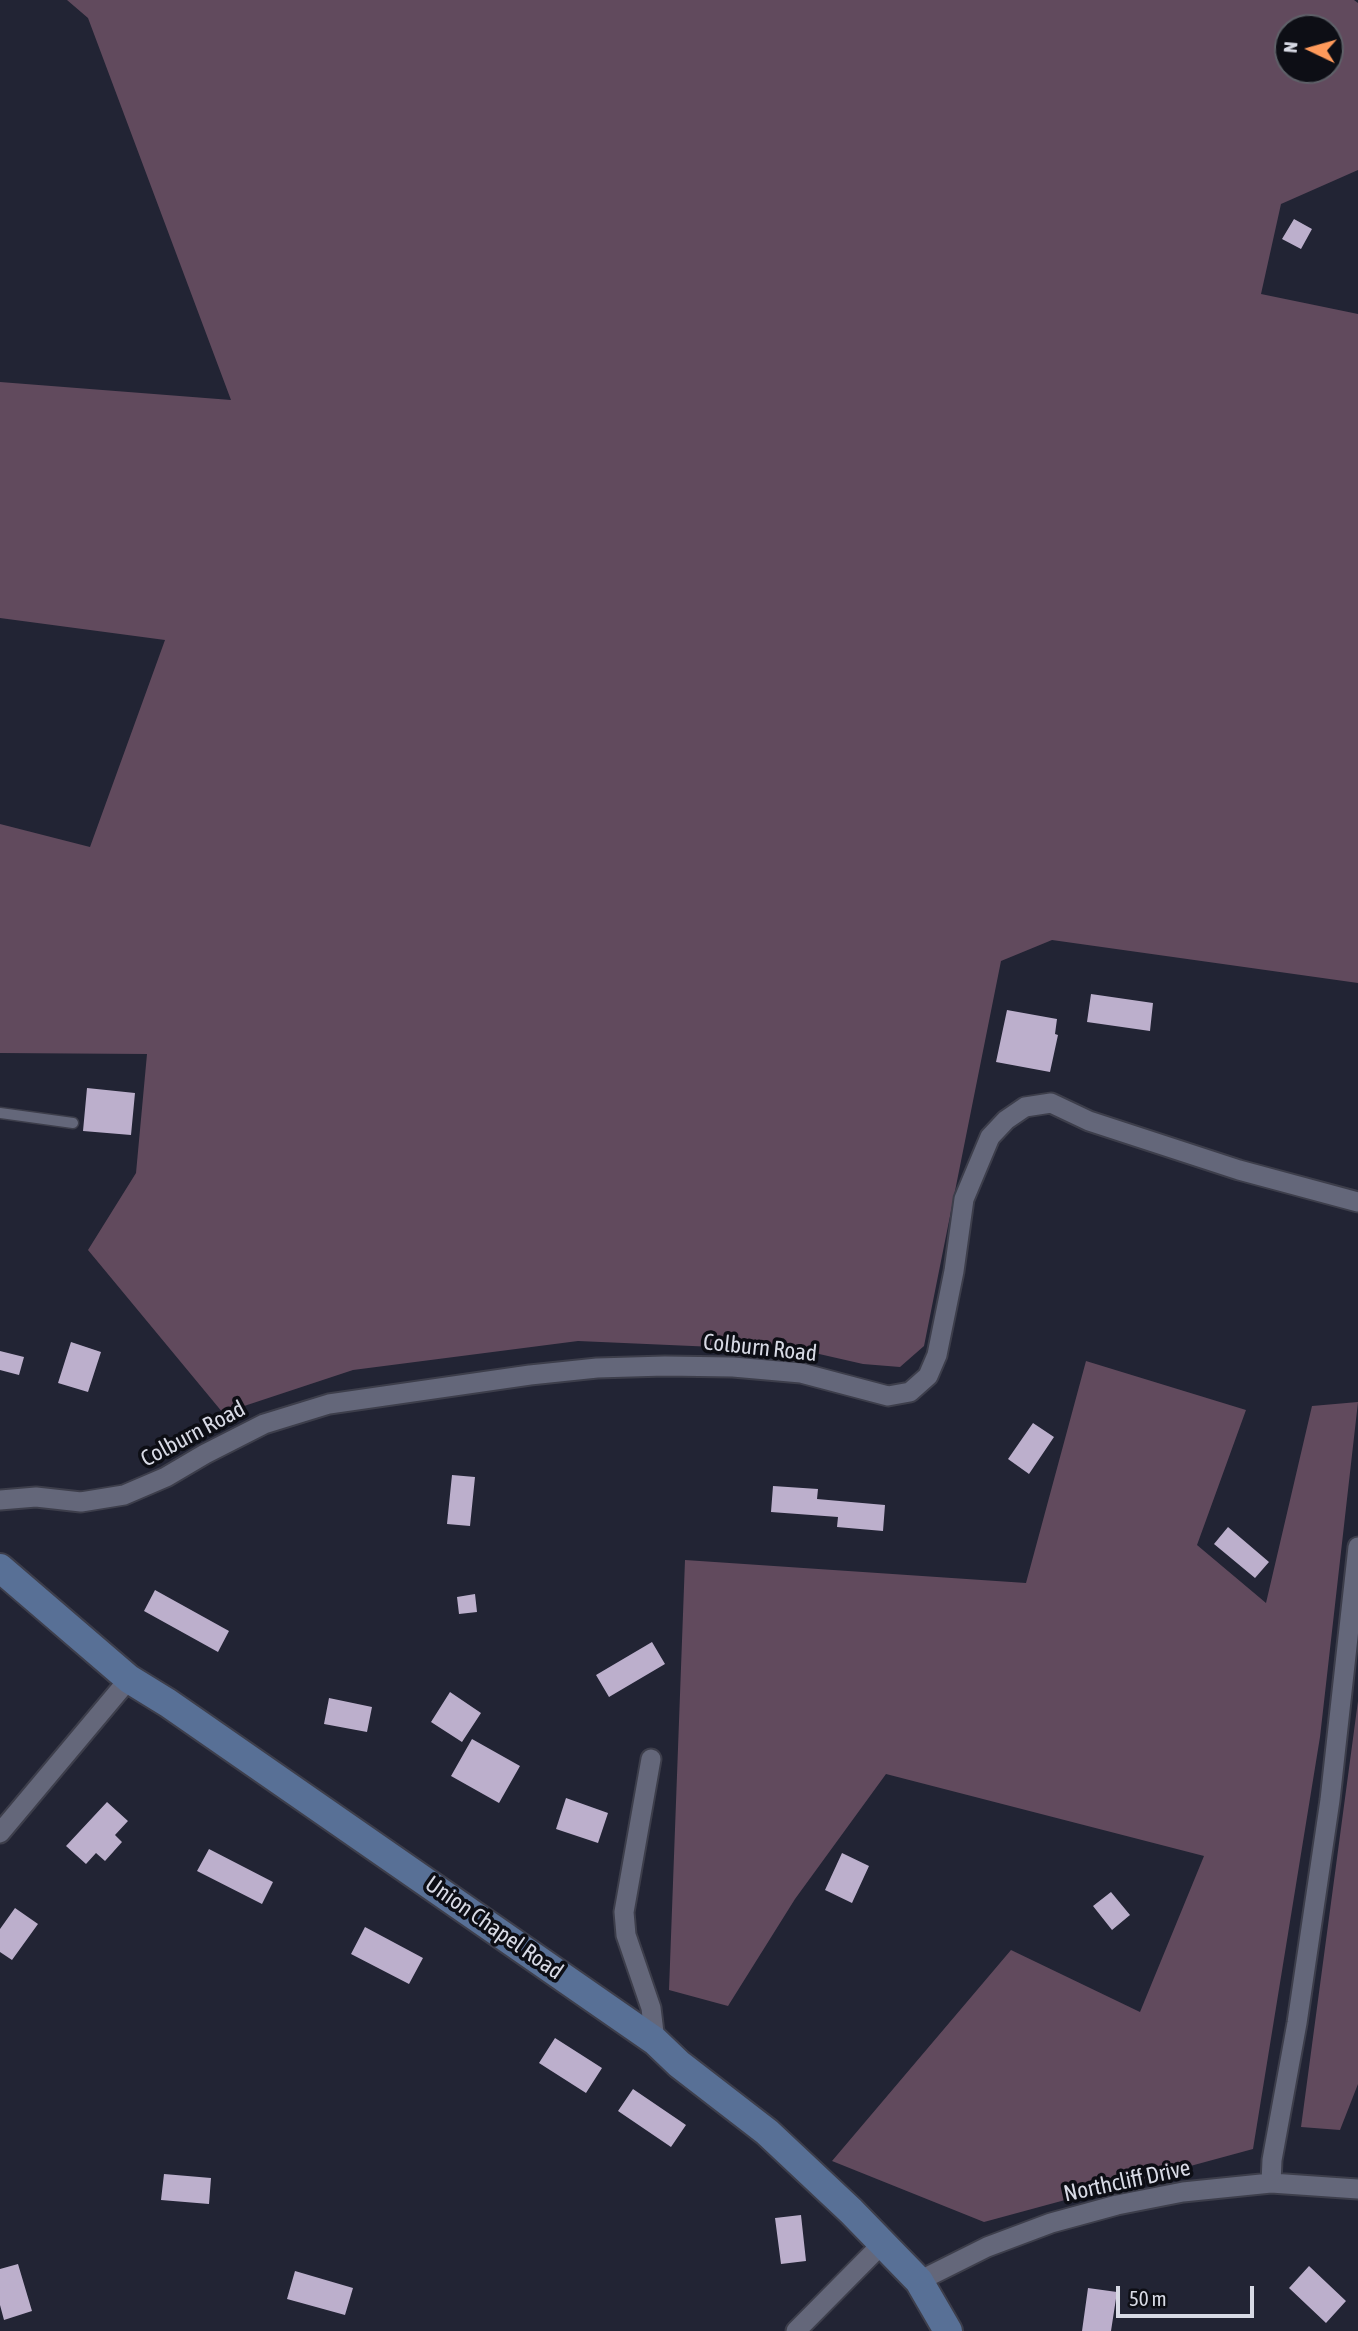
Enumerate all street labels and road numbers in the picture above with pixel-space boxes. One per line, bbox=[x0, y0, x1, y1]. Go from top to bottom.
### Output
street label: Colburn Road bbox=[702, 1328, 818, 1368]
street label: Colburn Road bbox=[136, 1395, 250, 1473]
street label: Union Chapel Road bbox=[420, 1870, 568, 1986]
street label: Northcliff Drive bbox=[1061, 2154, 1193, 2208]

